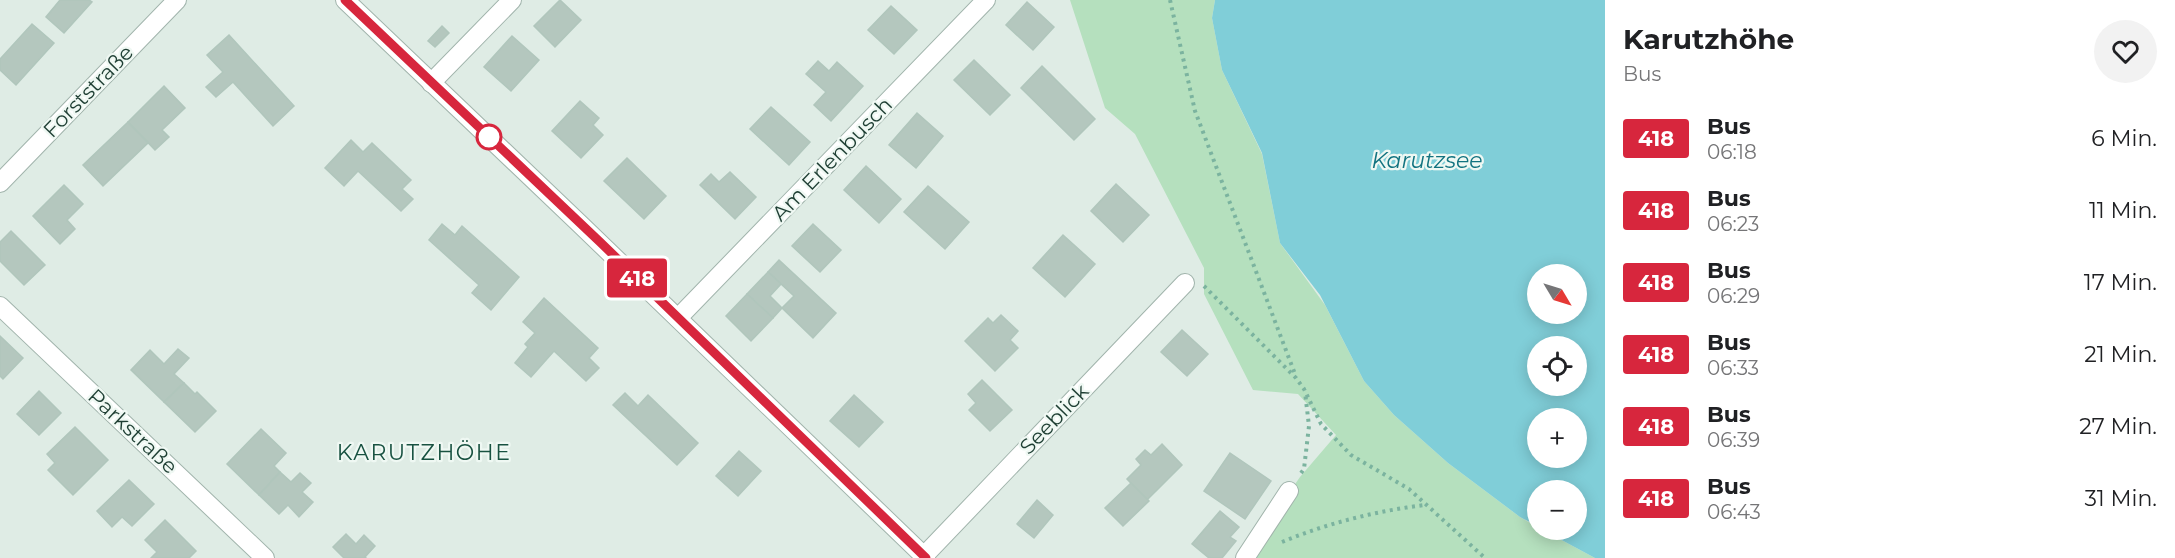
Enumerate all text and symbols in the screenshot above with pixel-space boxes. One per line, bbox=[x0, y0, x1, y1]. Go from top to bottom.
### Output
button: heart bbox=[2094, 20, 2157, 83]
text: Karutzhöhe bbox=[1623, 22, 1794, 56]
street label: Forststraße bbox=[38, 40, 138, 142]
text: Bus bbox=[1623, 62, 1661, 86]
street label: Am Erlenbusch bbox=[767, 92, 897, 226]
text: Bus bbox=[1707, 113, 1751, 140]
unlabelled marker bbox=[476, 124, 502, 150]
text: 6 Min. bbox=[2091, 125, 2157, 152]
text: 418 bbox=[1638, 126, 1674, 151]
text: 06:18 bbox=[1707, 140, 1757, 164]
water label: Karutzsee bbox=[1371, 147, 1483, 174]
text: Bus bbox=[1707, 185, 1751, 212]
text: 11 Min. bbox=[2089, 197, 2157, 224]
text: 418 bbox=[1638, 198, 1674, 223]
text: 06:23 bbox=[1707, 212, 1759, 236]
text: Bus bbox=[1707, 257, 1751, 284]
line badge: 418 bbox=[602, 258, 672, 298]
north arrow bbox=[1527, 264, 1587, 324]
map controls bbox=[1527, 264, 1587, 540]
text: 418 bbox=[619, 266, 655, 291]
text: 17 Min. bbox=[2084, 269, 2157, 296]
text: 418 bbox=[1638, 270, 1674, 295]
text: 06:29 bbox=[1707, 284, 1760, 308]
text: Bus bbox=[1707, 329, 1751, 356]
button: locate bbox=[1527, 336, 1587, 396]
text: 21 Min. bbox=[2084, 341, 2157, 368]
text: 418 bbox=[1638, 342, 1674, 367]
text: 06:33 bbox=[1707, 356, 1759, 380]
street label: Seeblick bbox=[1014, 378, 1094, 459]
street label: Parkstraße bbox=[83, 383, 183, 479]
text: Bus bbox=[1707, 401, 1751, 428]
button: + bbox=[1527, 408, 1587, 468]
text: 27 Min. bbox=[2079, 413, 2157, 440]
text: 418 bbox=[1638, 414, 1674, 439]
text: 06:39 bbox=[1707, 428, 1760, 452]
district label: KARUTZHÖHE bbox=[337, 439, 511, 466]
text: Bus bbox=[1707, 473, 1751, 500]
button: − bbox=[1527, 480, 1587, 540]
text: 31 Min. bbox=[2084, 485, 2157, 512]
text: 418 bbox=[1638, 486, 1674, 511]
text: 06:43 bbox=[1707, 500, 1761, 524]

